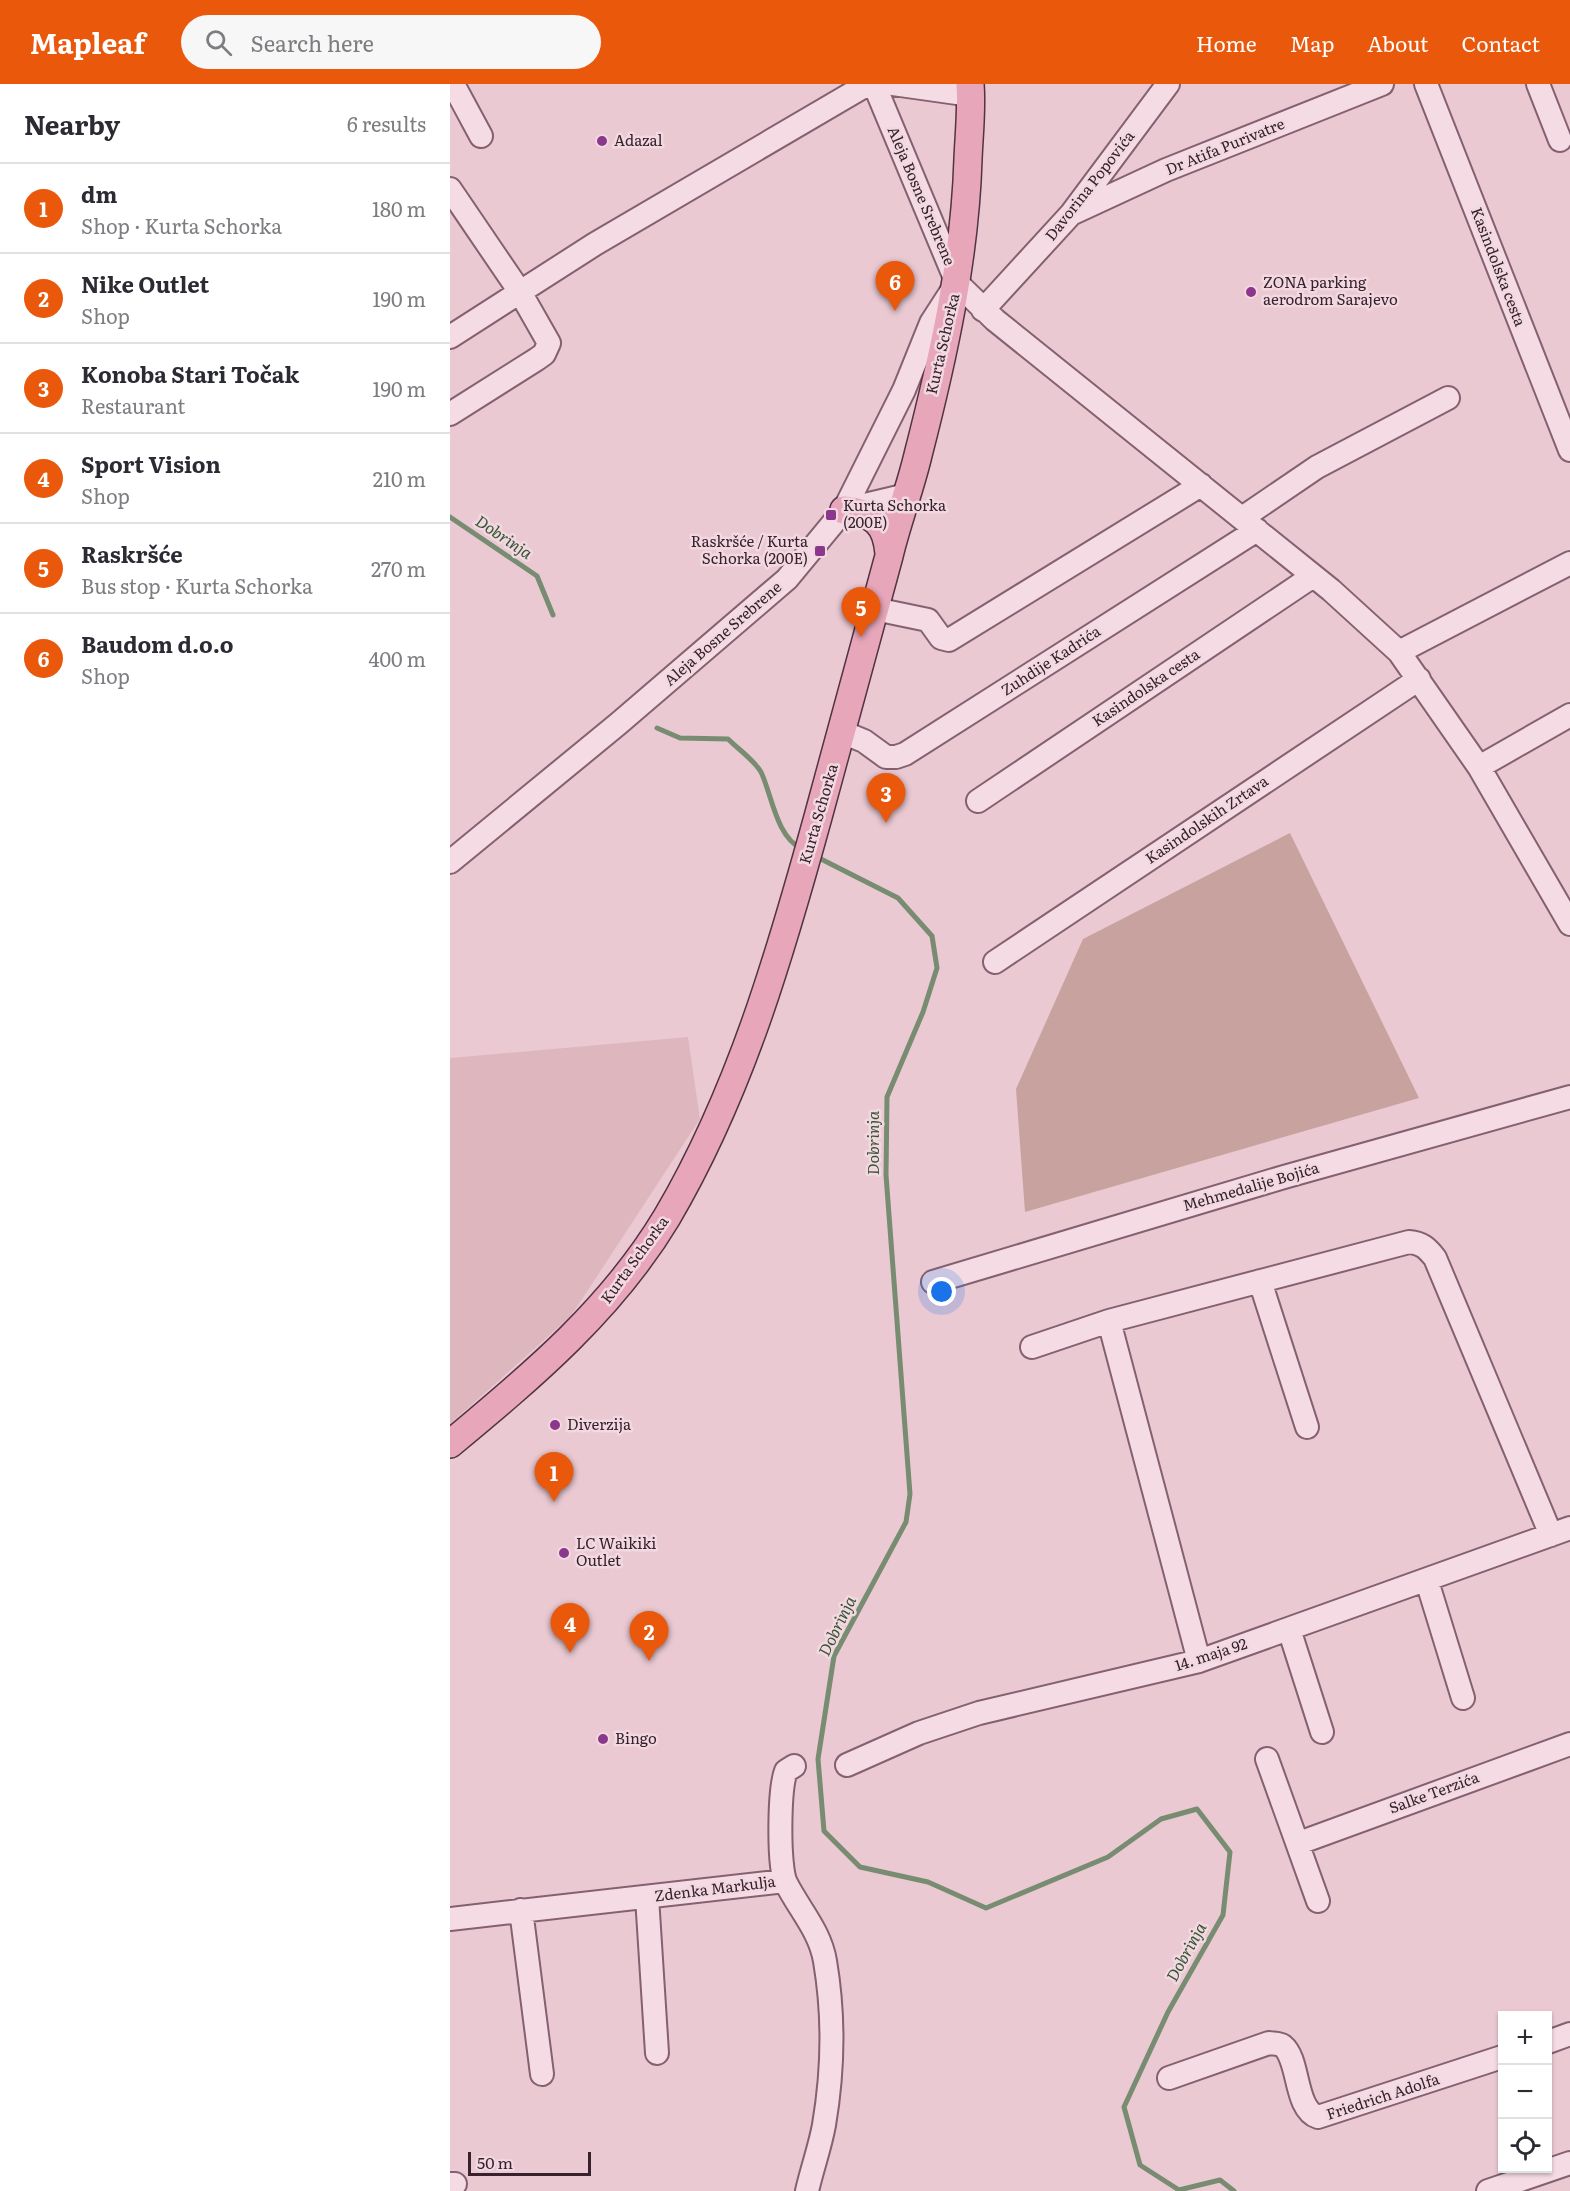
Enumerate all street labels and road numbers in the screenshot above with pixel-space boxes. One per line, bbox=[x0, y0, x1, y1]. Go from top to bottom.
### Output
street label: Dr Atifa Purivatre bbox=[1161, 111, 1288, 180]
street label: Aleja Bosne Srebrene bbox=[883, 122, 962, 269]
street label: Davorina Popovića bbox=[1038, 124, 1140, 245]
street label: Kasindolska cesta bbox=[1466, 204, 1533, 330]
street label: Kurta Schorka bbox=[919, 290, 965, 396]
street label: Aleja Bosne Srebrene bbox=[658, 575, 786, 691]
street label: Zuhdije Kadrića bbox=[996, 618, 1105, 701]
street label: Kasindolska cesta bbox=[1087, 642, 1205, 731]
street label: Kurta Schorka bbox=[792, 760, 843, 866]
street label: Kasindolskih Zrtava bbox=[1140, 768, 1273, 869]
street label: Mehmedalije Bojića bbox=[1180, 1155, 1322, 1216]
street label: Kurta Schorka bbox=[594, 1210, 674, 1308]
street label: 14. maja 92 bbox=[1171, 1631, 1250, 1676]
street label: Salke Terzića bbox=[1385, 1764, 1483, 1819]
street label: Zdenka Markulja bbox=[653, 1869, 778, 1906]
street label: Friedrich Adolfa bbox=[1323, 2066, 1443, 2125]

